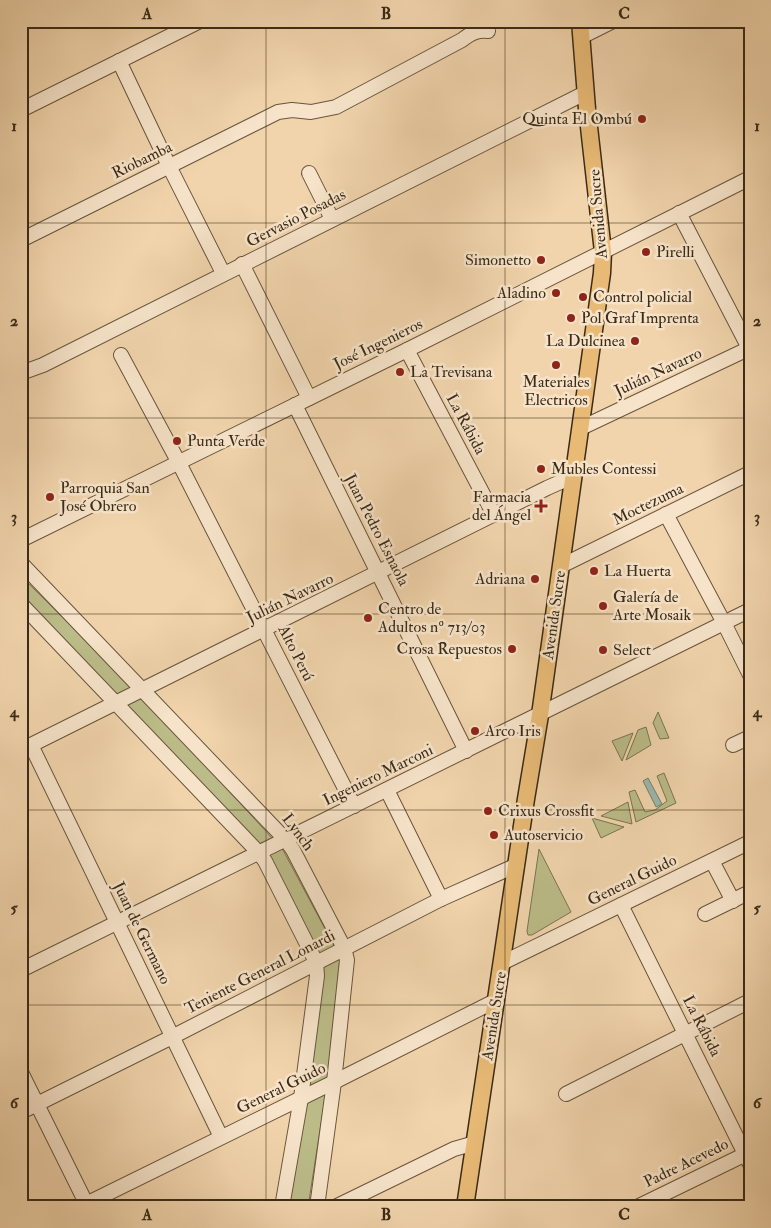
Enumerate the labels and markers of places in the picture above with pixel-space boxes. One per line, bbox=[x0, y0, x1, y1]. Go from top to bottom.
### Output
place label: Quinta El Ombú bbox=[522, 109, 632, 129]
marker: Quinta El Ombú bbox=[636, 113, 648, 125]
place label: Pirelli bbox=[656, 242, 695, 262]
marker: Pirelli bbox=[640, 246, 652, 258]
place label: Simonetto bbox=[465, 250, 531, 270]
marker: Simonetto bbox=[535, 254, 547, 266]
place label: Aladino bbox=[496, 283, 546, 303]
marker: Aladino bbox=[550, 287, 562, 299]
place label: Control policial bbox=[593, 287, 692, 308]
marker: Control policial bbox=[577, 291, 589, 303]
place label: Pol Graf Imprenta bbox=[581, 308, 699, 329]
marker: Pol Graf Imprenta bbox=[565, 312, 577, 324]
place label: La Dulcinea bbox=[546, 331, 625, 351]
marker: La Dulcinea bbox=[629, 335, 641, 347]
marker: Materiales Electricos bbox=[550, 359, 562, 371]
place label: La Trevisana bbox=[410, 362, 493, 382]
marker: La Trevisana bbox=[394, 366, 406, 378]
place label: Materiales Electricos bbox=[523, 372, 589, 410]
place label: Punta Verde bbox=[187, 431, 265, 451]
marker: Punta Verde bbox=[171, 435, 183, 447]
place label: Mubles Contessi bbox=[551, 459, 656, 479]
marker: Mubles Contessi bbox=[535, 463, 547, 475]
place label: Parroquia San José Obrero bbox=[59, 478, 150, 517]
place label: Farmacia del Ángel bbox=[472, 487, 531, 525]
marker: Parroquia San José Obrero bbox=[44, 491, 56, 503]
marker: Farmacia del Ángel bbox=[535, 500, 547, 512]
place label: La Huerta bbox=[604, 561, 672, 581]
marker: La Huerta bbox=[588, 565, 600, 577]
place label: Adriana bbox=[474, 569, 525, 589]
marker: Adriana bbox=[529, 573, 541, 585]
place label: Galería de Arte Mosaik bbox=[612, 587, 692, 625]
place label: Centro de Adultos nº 713/03 bbox=[377, 599, 485, 637]
marker: Galería de Arte Mosaik bbox=[597, 600, 609, 612]
marker: Centro de Adultos nº 713/03 bbox=[362, 612, 374, 624]
place label: Crosa Repuestos bbox=[397, 639, 502, 660]
place label: Select bbox=[613, 640, 651, 660]
marker: Crosa Repuestos bbox=[506, 643, 518, 655]
marker: Select bbox=[597, 644, 609, 656]
place label: Arco Iris bbox=[484, 721, 541, 741]
marker: Arco Iris bbox=[469, 725, 481, 737]
place label: Crixus Crossfit bbox=[498, 801, 594, 821]
marker: Crixus Crossfit bbox=[482, 805, 494, 817]
place label: Autoservicio bbox=[503, 825, 583, 845]
marker: Autoservicio bbox=[488, 829, 500, 841]

